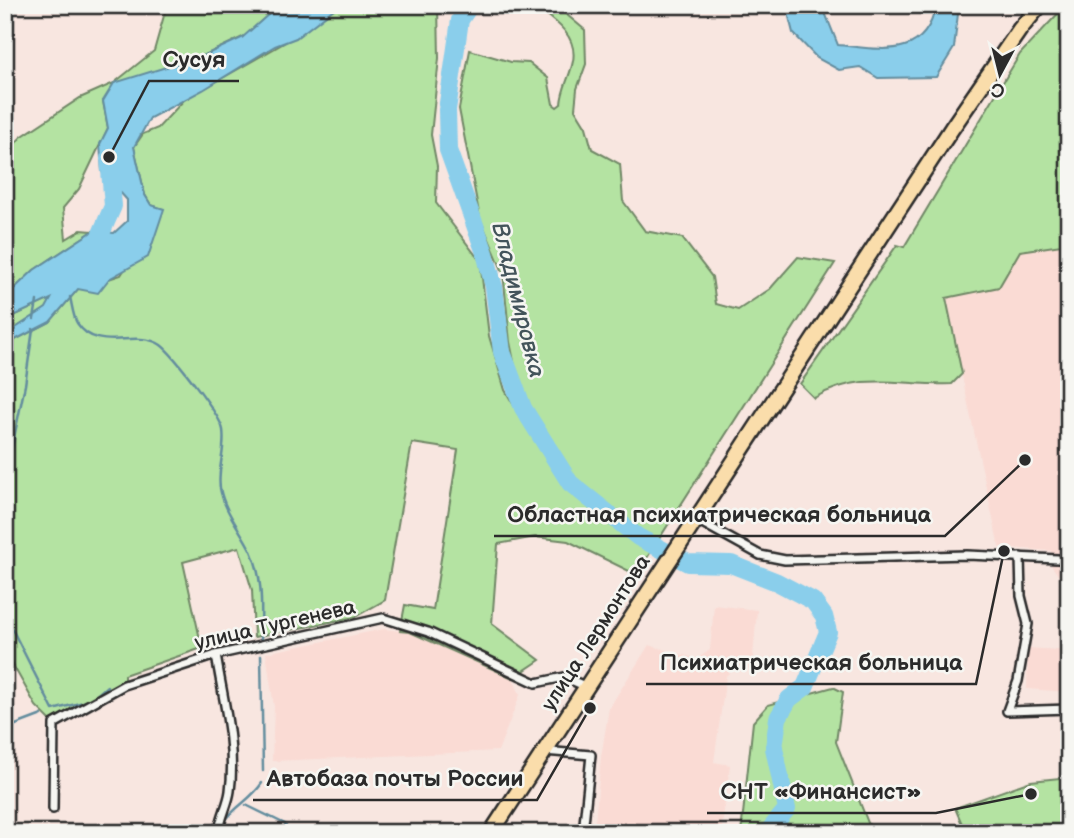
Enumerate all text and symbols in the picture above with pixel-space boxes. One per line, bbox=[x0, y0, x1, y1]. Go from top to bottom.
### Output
callout: Сусуя bbox=[149, 37, 239, 81]
north arrow bbox=[965, 38, 1036, 108]
text: Сусуя bbox=[163, 46, 225, 74]
text: С bbox=[990, 77, 1006, 102]
water label: Владимировка bbox=[485, 219, 551, 381]
callout: Областная психиатрическая больница bbox=[494, 492, 945, 536]
text: Областная психиатрическая больница bbox=[507, 501, 931, 529]
street label: улица Лермонтова bbox=[536, 550, 656, 716]
street label: улица Тургенева bbox=[192, 594, 358, 656]
callout: Психиатрическая больница bbox=[646, 640, 976, 684]
text: Психиатрическая больница bbox=[660, 649, 963, 677]
callout: Автобаза почты России bbox=[253, 756, 537, 800]
text: Автобаза почты России bbox=[266, 765, 523, 793]
callout: СНТ «Финансист» bbox=[707, 769, 936, 813]
text: СНТ «Финансист» bbox=[721, 778, 921, 806]

